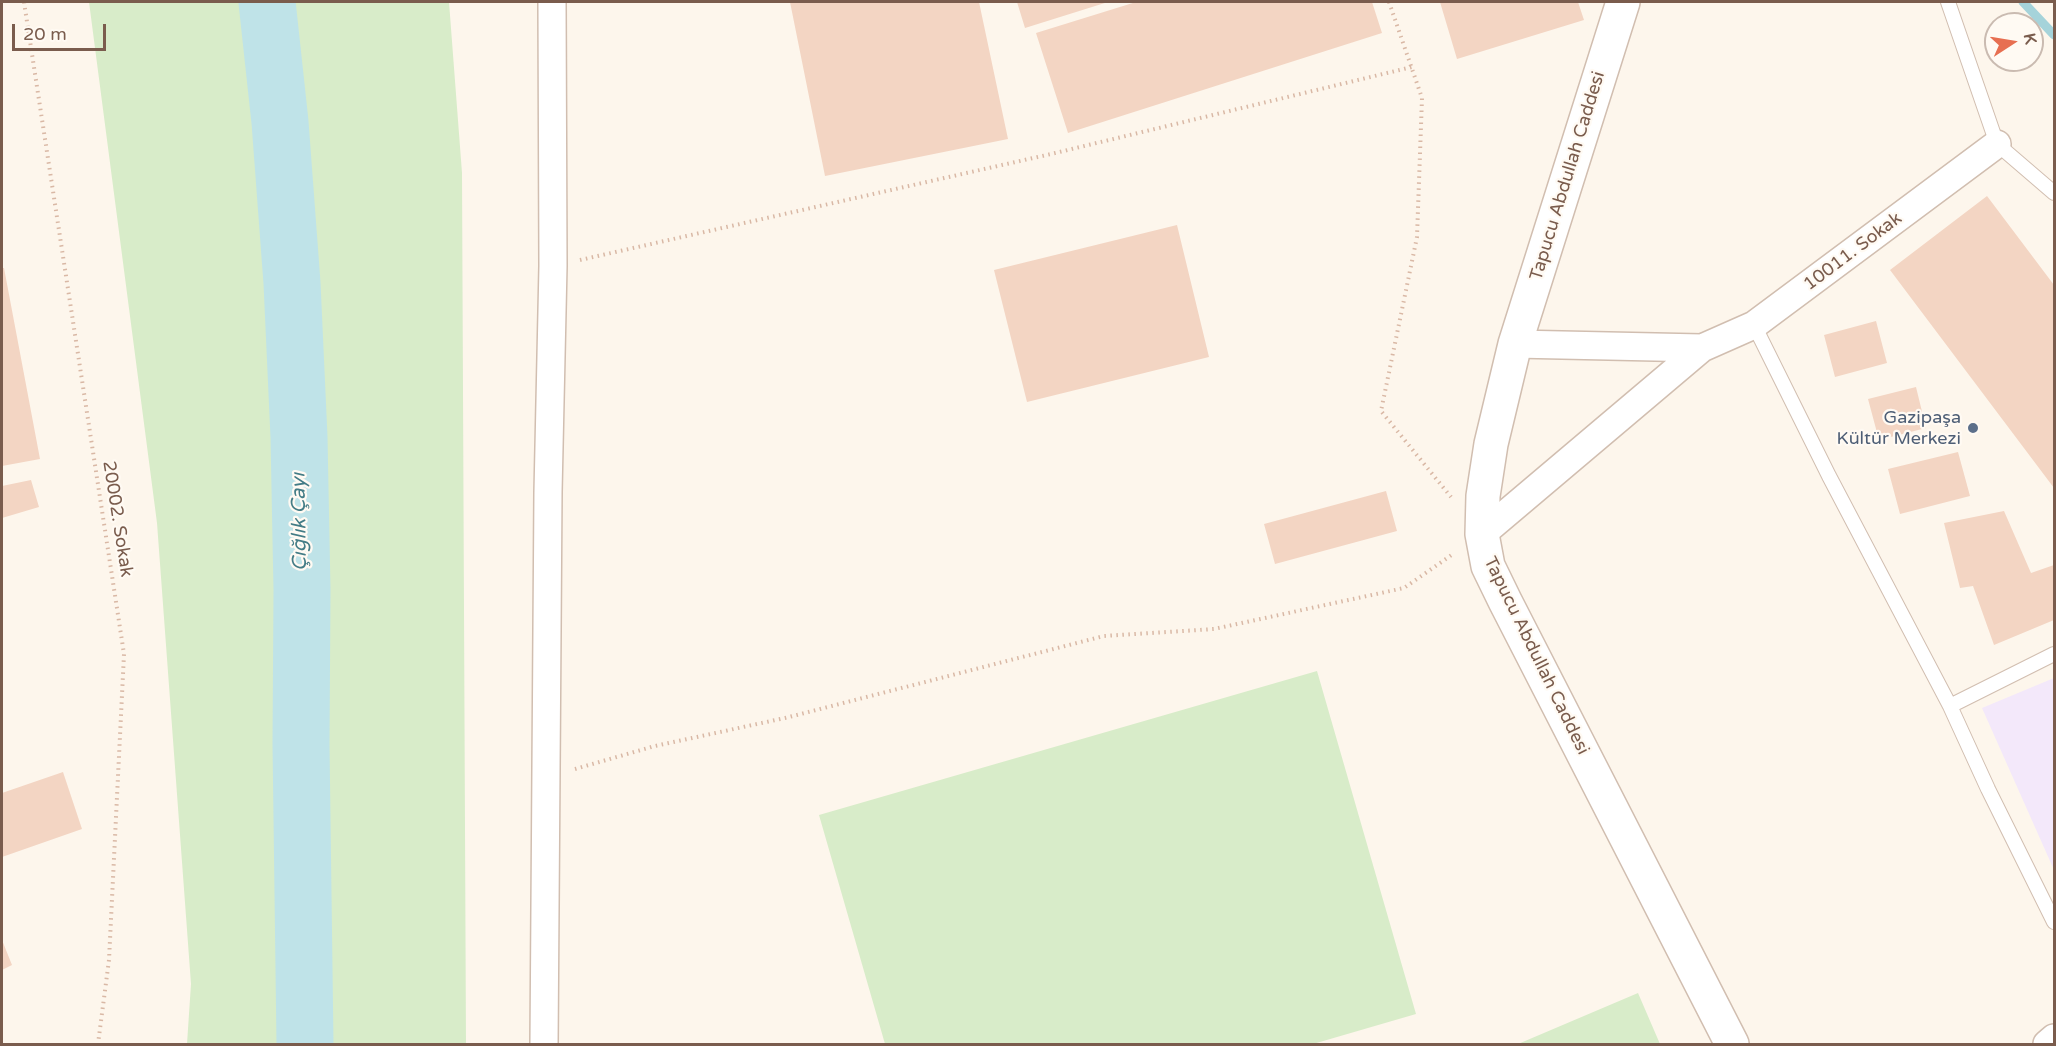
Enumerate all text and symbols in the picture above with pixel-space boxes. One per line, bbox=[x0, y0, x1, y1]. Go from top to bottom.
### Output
scale bar bbox=[15, 12, 110, 50]
north arrow bbox=[1984, 12, 2044, 72]
text: 20 m bbox=[23, 23, 67, 45]
text: K bbox=[2019, 31, 2041, 46]
street label: Tapucu Abdullah Caddesi bbox=[1526, 69, 1610, 283]
street label: 10011. Sokak bbox=[1800, 208, 1906, 296]
place label: Gazipaşa Kültür Merkezi bbox=[1837, 407, 1961, 450]
marker: Gazipaşa Kültür Merkezi bbox=[1966, 421, 1980, 435]
street label: 20002. Sokak bbox=[97, 459, 137, 579]
water label: Çığlık Çayı bbox=[287, 473, 313, 571]
street label: Tapucu Abdullah Caddesi bbox=[1479, 553, 1593, 759]

